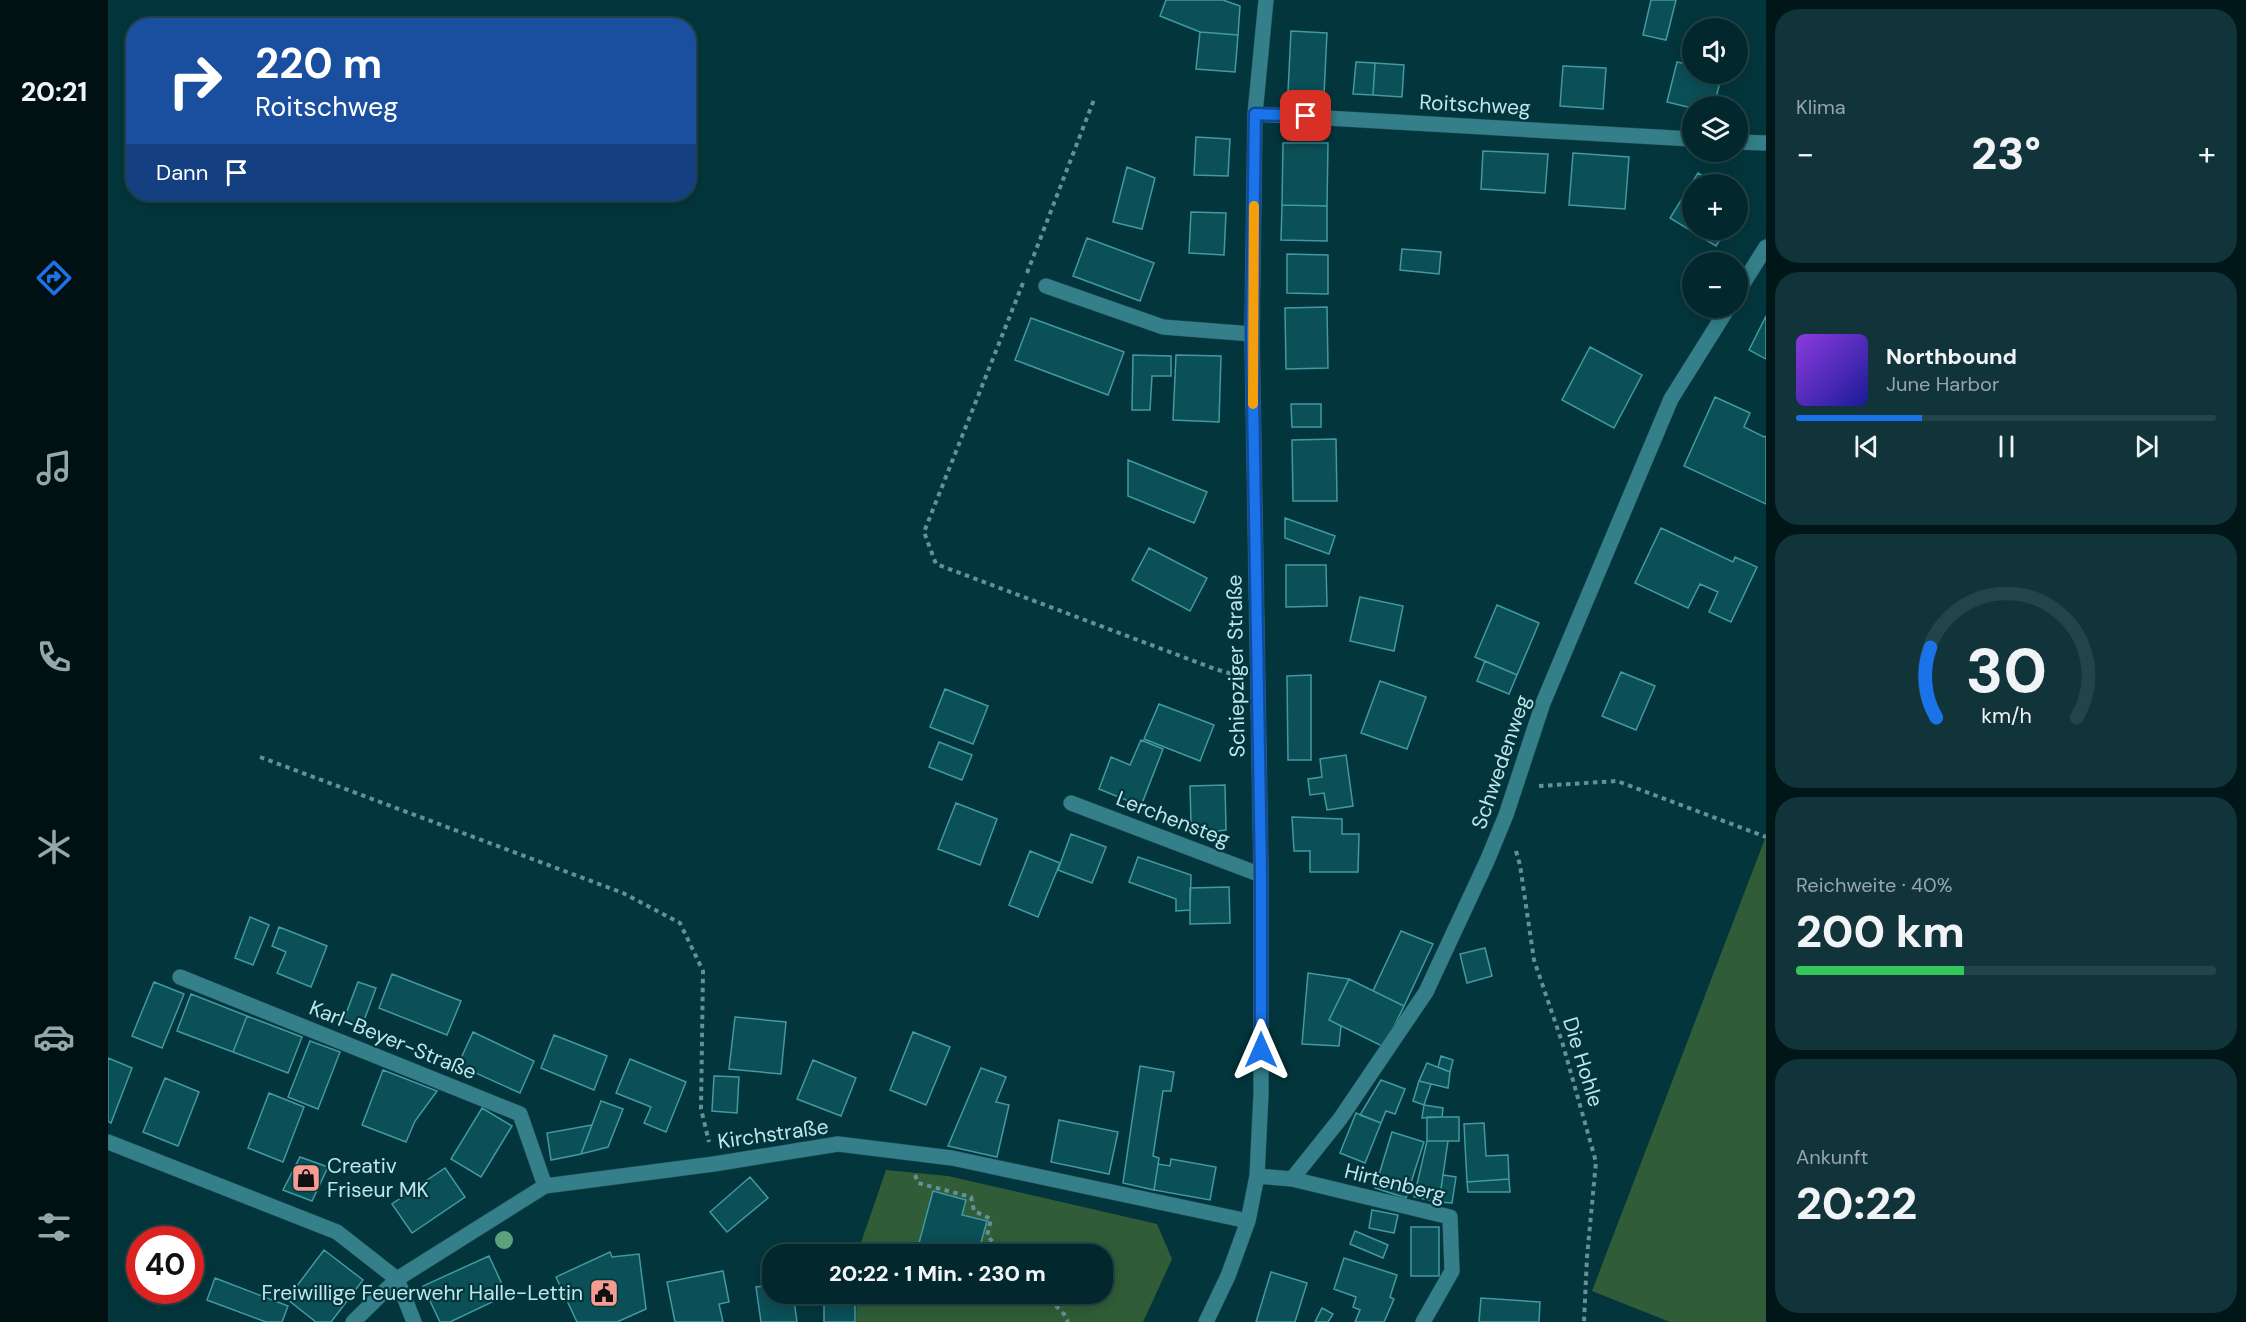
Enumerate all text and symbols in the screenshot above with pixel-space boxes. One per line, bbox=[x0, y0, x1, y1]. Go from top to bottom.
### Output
map controls bbox=[1682, 18, 1748, 318]
button: sound bbox=[1682, 18, 1748, 84]
text: 220 m bbox=[255, 36, 382, 91]
icon: right bbox=[156, 42, 234, 120]
text: 20:21 bbox=[21, 74, 87, 109]
street label: Roitschweg bbox=[1419, 88, 1532, 122]
text: Roitschweg bbox=[255, 89, 398, 124]
pin bbox=[1280, 90, 1331, 141]
text: Klima bbox=[1796, 94, 1846, 120]
button: layers bbox=[1682, 96, 1748, 162]
icon: arrive bbox=[1289, 99, 1322, 132]
text: 23° bbox=[1971, 124, 2041, 183]
text: − bbox=[1796, 132, 1814, 175]
text: + bbox=[2198, 132, 2216, 175]
icon: arrive bbox=[220, 156, 253, 189]
text: Dann bbox=[156, 158, 208, 187]
button: + bbox=[1682, 174, 1748, 240]
button: − bbox=[1682, 252, 1748, 318]
icon: directions bbox=[33, 257, 75, 299]
text: Northbound bbox=[1886, 342, 2017, 371]
text: June Harbor bbox=[1886, 371, 1999, 397]
icon: previous bbox=[1850, 430, 1883, 463]
icon: pause bbox=[1990, 430, 2023, 463]
icon: next bbox=[2130, 430, 2163, 463]
icon: music bbox=[33, 447, 75, 489]
street label: Schiepziger Straße bbox=[1220, 574, 1252, 758]
text: 30 bbox=[1965, 630, 2047, 711]
icon: phone bbox=[33, 636, 75, 678]
street label: Schwedenweg bbox=[1465, 691, 1537, 833]
text: km/h bbox=[1981, 702, 2031, 730]
street label: Lerchensteg bbox=[1112, 784, 1234, 854]
icon: climate bbox=[33, 826, 75, 868]
text: Reichweite · 40% bbox=[1796, 872, 1952, 898]
text: 200 km bbox=[1796, 902, 1965, 961]
street label: Karl-Beyer-Straße bbox=[305, 994, 481, 1086]
street label: Die Hohle bbox=[1556, 1014, 1610, 1110]
icon: car bbox=[33, 1016, 75, 1058]
position arrow bbox=[1229, 1018, 1293, 1082]
street label: Kirchstraße bbox=[716, 1112, 830, 1156]
text: Ankunft bbox=[1796, 1144, 1868, 1170]
place label: Creativ Friseur MK bbox=[327, 1152, 429, 1204]
street label: Hirtenberg bbox=[1341, 1157, 1449, 1209]
shop icon: Creativ Friseur MK bbox=[290, 1162, 322, 1194]
text: 20:22 bbox=[1796, 1174, 1917, 1233]
icon: filters bbox=[33, 1206, 75, 1248]
speed limit sign: 40 bbox=[126, 1226, 204, 1304]
text: 20:22 · 1 Min. · 230 m bbox=[829, 1259, 1046, 1288]
public building icon: Freiwillige Feuerwehr Halle-Lettin bbox=[588, 1277, 620, 1309]
place label: Freiwillige Feuerwehr Halle-Lettin bbox=[262, 1279, 583, 1307]

